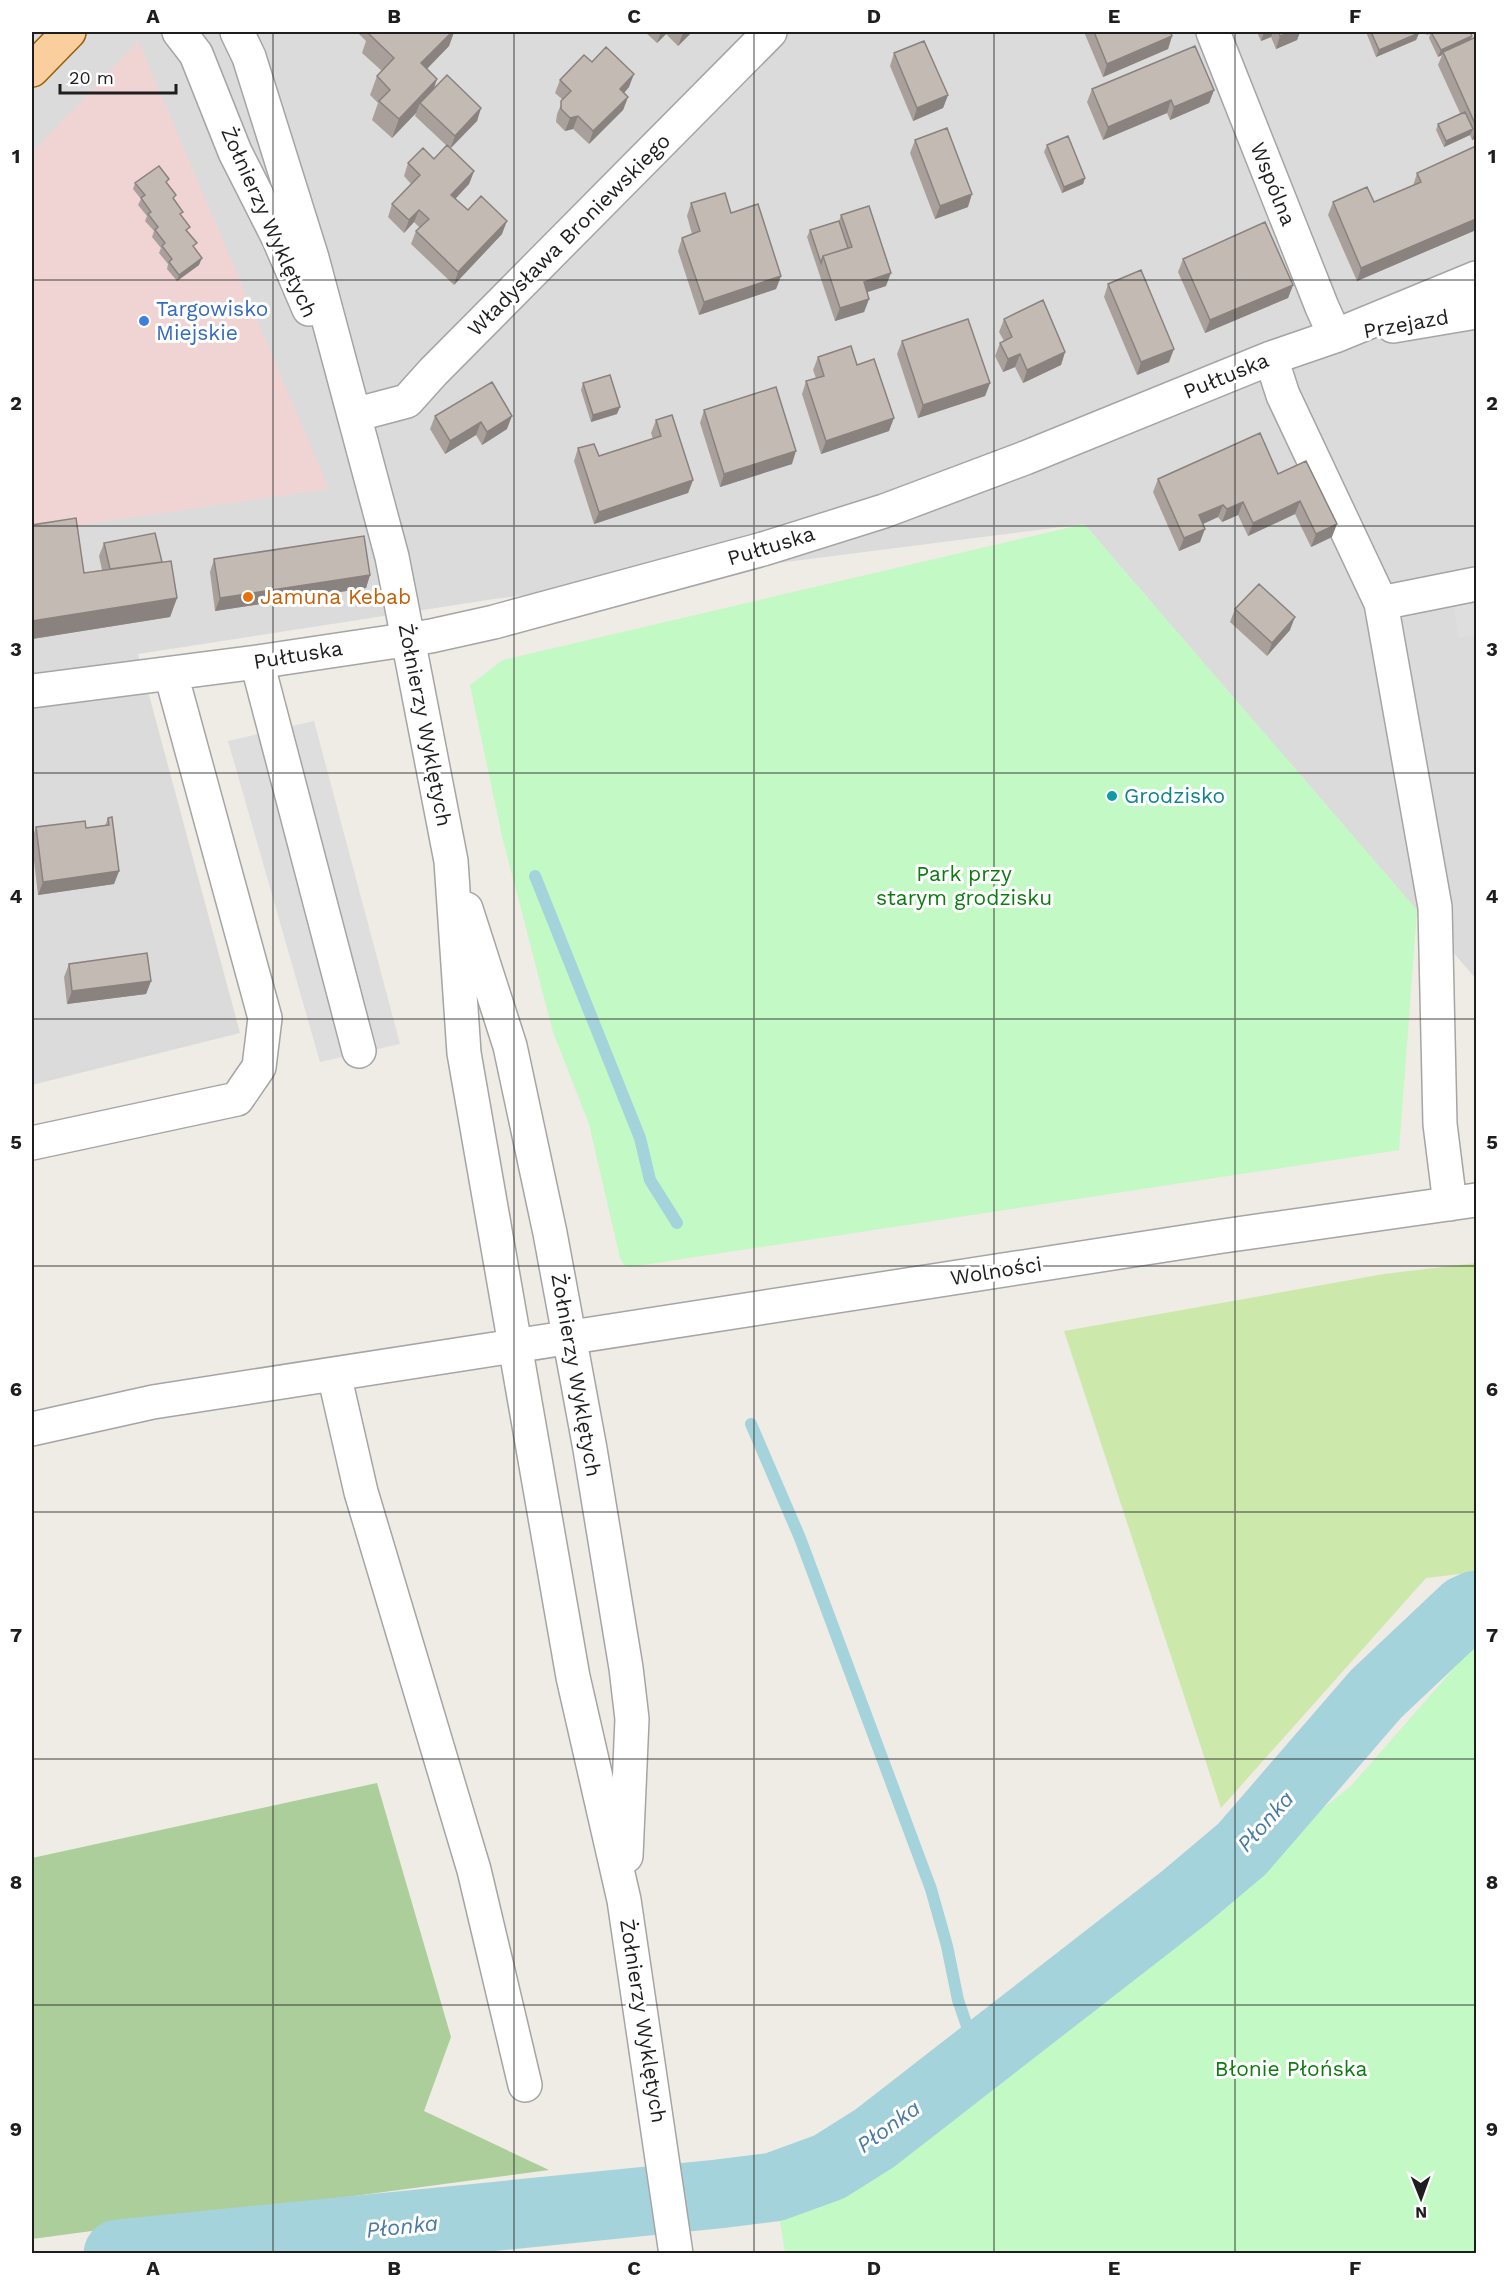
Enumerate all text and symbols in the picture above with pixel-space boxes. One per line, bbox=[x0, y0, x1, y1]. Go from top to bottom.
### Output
text: A bbox=[146, 4, 160, 28]
text: B bbox=[387, 4, 401, 28]
text: C bbox=[627, 4, 641, 28]
text: D bbox=[867, 4, 881, 28]
text: E bbox=[1108, 4, 1120, 28]
text: F bbox=[1349, 4, 1361, 28]
scale bar bbox=[60, 57, 176, 95]
text: 20 m bbox=[69, 67, 114, 88]
street label: Żołnierzy Wyklętych bbox=[216, 123, 323, 321]
street label: Władysława Broniewskiego bbox=[462, 128, 675, 341]
street label: Wspólna bbox=[1245, 138, 1302, 229]
text: 1 bbox=[12, 144, 20, 168]
text: 1 bbox=[1488, 144, 1496, 168]
place label: Targowisko Miejskie bbox=[156, 296, 268, 345]
street label: Przejazd bbox=[1361, 304, 1451, 343]
marker: Targowisko Miejskie bbox=[137, 314, 151, 328]
street label: Pułtuska bbox=[1179, 347, 1272, 404]
text: 2 bbox=[10, 391, 22, 415]
text: 2 bbox=[1486, 391, 1498, 415]
street label: Pułtuska bbox=[724, 520, 818, 571]
place label: Jamuna Kebab bbox=[260, 584, 411, 609]
marker: Jamuna Kebab bbox=[241, 590, 255, 604]
street label: Żołnierzy Wyklętych bbox=[394, 621, 457, 828]
street label: Pułtuska bbox=[252, 635, 344, 674]
text: 3 bbox=[10, 637, 22, 661]
text: 3 bbox=[1486, 637, 1498, 661]
place label: Grodzisko bbox=[1124, 783, 1225, 808]
marker: Grodzisko bbox=[1105, 789, 1119, 803]
park label: Park przy starym grodzisku bbox=[876, 861, 1052, 910]
text: 4 bbox=[10, 884, 23, 908]
text: 4 bbox=[1486, 884, 1499, 908]
text: 5 bbox=[10, 1130, 22, 1154]
text: 5 bbox=[1486, 1130, 1498, 1154]
street label: Wolności bbox=[948, 1251, 1044, 1290]
street label: Żołnierzy Wyklętych bbox=[546, 1271, 607, 1479]
text: 6 bbox=[10, 1377, 22, 1401]
text: 6 bbox=[1486, 1377, 1498, 1401]
text: 7 bbox=[10, 1623, 22, 1647]
text: 7 bbox=[1486, 1623, 1498, 1647]
water label: Płonka bbox=[1232, 1786, 1299, 1857]
text: 8 bbox=[10, 1870, 22, 1894]
text: 8 bbox=[1486, 1870, 1498, 1894]
street label: Żołnierzy Wyklętych bbox=[615, 1917, 672, 2125]
park label: Błonie Płońska bbox=[1215, 2056, 1367, 2081]
water label: Płonka bbox=[852, 2095, 925, 2158]
text: 9 bbox=[10, 2117, 22, 2141]
text: 9 bbox=[1486, 2117, 1498, 2141]
north arrow bbox=[1391, 2168, 1451, 2228]
text: N bbox=[1415, 2203, 1427, 2222]
water label: Płonka bbox=[365, 2210, 439, 2243]
text: A bbox=[146, 2256, 160, 2280]
text: B bbox=[387, 2256, 401, 2280]
text: C bbox=[627, 2256, 641, 2280]
text: D bbox=[867, 2256, 881, 2280]
text: E bbox=[1108, 2256, 1120, 2280]
text: F bbox=[1349, 2256, 1361, 2280]

